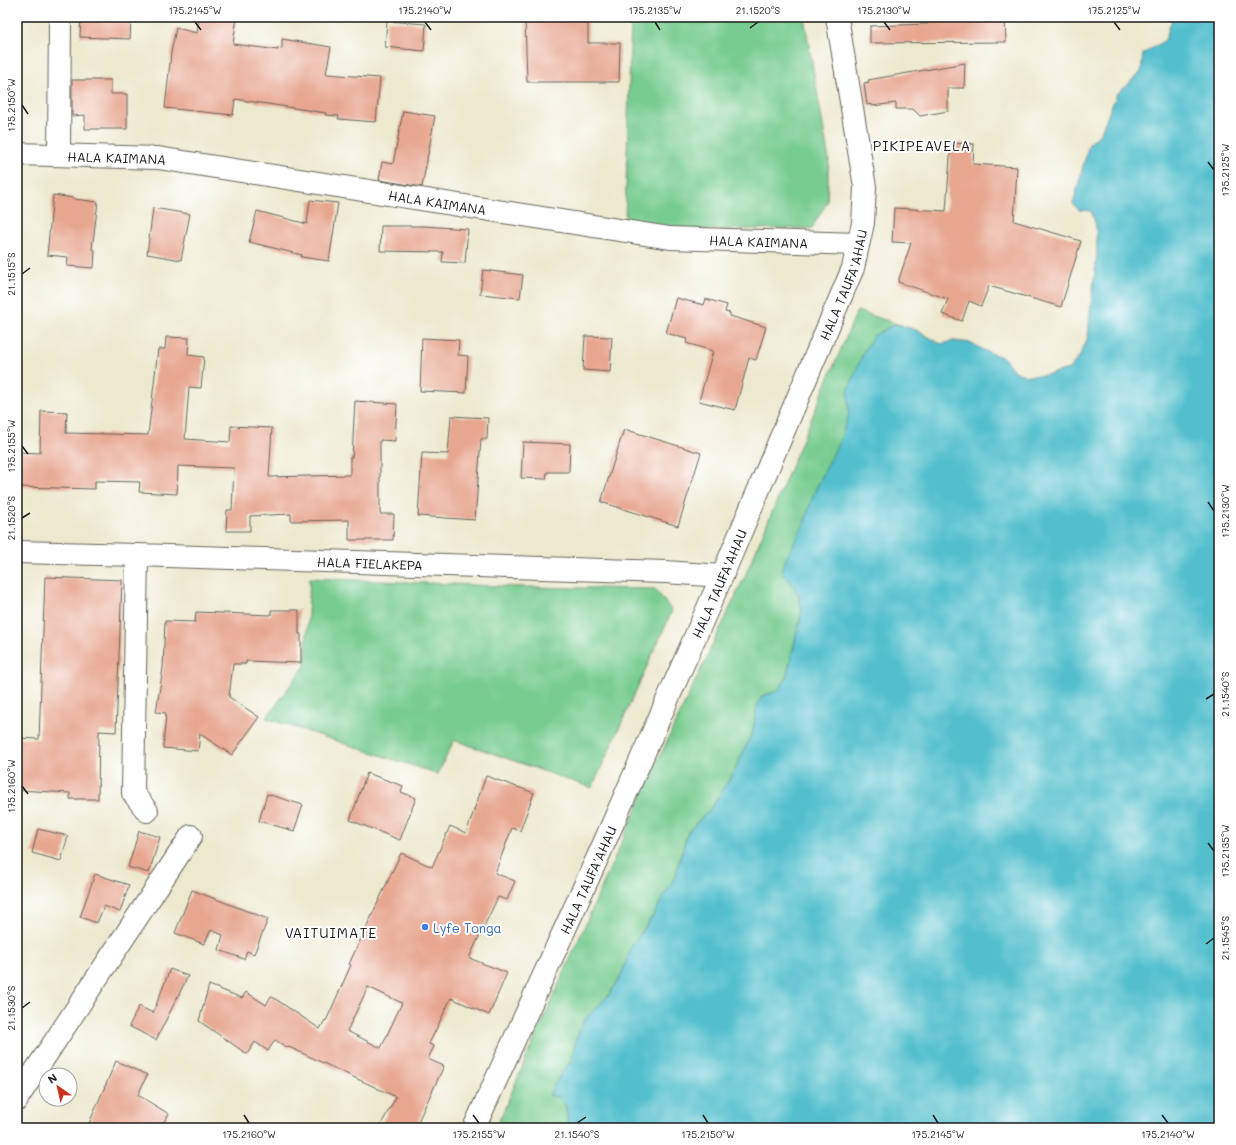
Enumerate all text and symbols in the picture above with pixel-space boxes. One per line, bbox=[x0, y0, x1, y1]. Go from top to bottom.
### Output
text: 175.2145°W bbox=[168, 3, 222, 17]
text: 175.2140°W bbox=[398, 3, 452, 17]
text: 175.2135°W bbox=[628, 3, 682, 17]
text: 21.1520°S bbox=[736, 3, 781, 17]
text: 175.2130°W bbox=[857, 3, 911, 17]
text: 175.2125°W bbox=[1088, 3, 1141, 17]
text: 175.2150°W bbox=[4, 78, 18, 132]
district label: PIKIPEAVELA bbox=[873, 136, 971, 155]
text: 175.2125°W bbox=[1218, 143, 1232, 196]
street label: HALA KAIMANA bbox=[67, 147, 168, 168]
street label: HALA KAIMANA bbox=[387, 186, 488, 218]
street label: HALA TAUFA'AHAU bbox=[815, 228, 870, 342]
street label: HALA KAIMANA bbox=[709, 231, 808, 251]
text: 21.1515°S bbox=[4, 252, 18, 296]
text: 175.2155°W bbox=[4, 419, 18, 473]
text: 175.2130°W bbox=[1218, 484, 1232, 538]
text: 21.1520°S bbox=[4, 495, 18, 540]
street label: HALA TAUFA'AHAU bbox=[687, 526, 749, 640]
street label: HALA FIELAKEPA bbox=[317, 552, 423, 573]
text: 21.1540°S bbox=[1218, 671, 1232, 716]
text: 175.2160°W bbox=[4, 759, 18, 813]
street label: HALA TAUFA'AHAU bbox=[555, 823, 619, 936]
text: 175.2135°W bbox=[1218, 824, 1232, 878]
text: 21.1545°S bbox=[1218, 915, 1232, 960]
place label: Lyfe Tonga bbox=[433, 919, 502, 936]
marker: Lyfe Tonga bbox=[420, 922, 430, 932]
district label: VAITUIMATE bbox=[285, 923, 377, 942]
text: 21.1530°S bbox=[4, 985, 18, 1030]
north arrow bbox=[38, 1067, 78, 1107]
text: N bbox=[44, 1070, 60, 1087]
text: 175.2160°W bbox=[222, 1127, 276, 1141]
text: 175.2155°W bbox=[452, 1127, 506, 1141]
text: 21.1540°S bbox=[555, 1127, 600, 1141]
text: 175.2150°W bbox=[681, 1127, 735, 1141]
text: 175.2145°W bbox=[911, 1127, 965, 1141]
text: 175.2140°W bbox=[1141, 1127, 1195, 1141]

